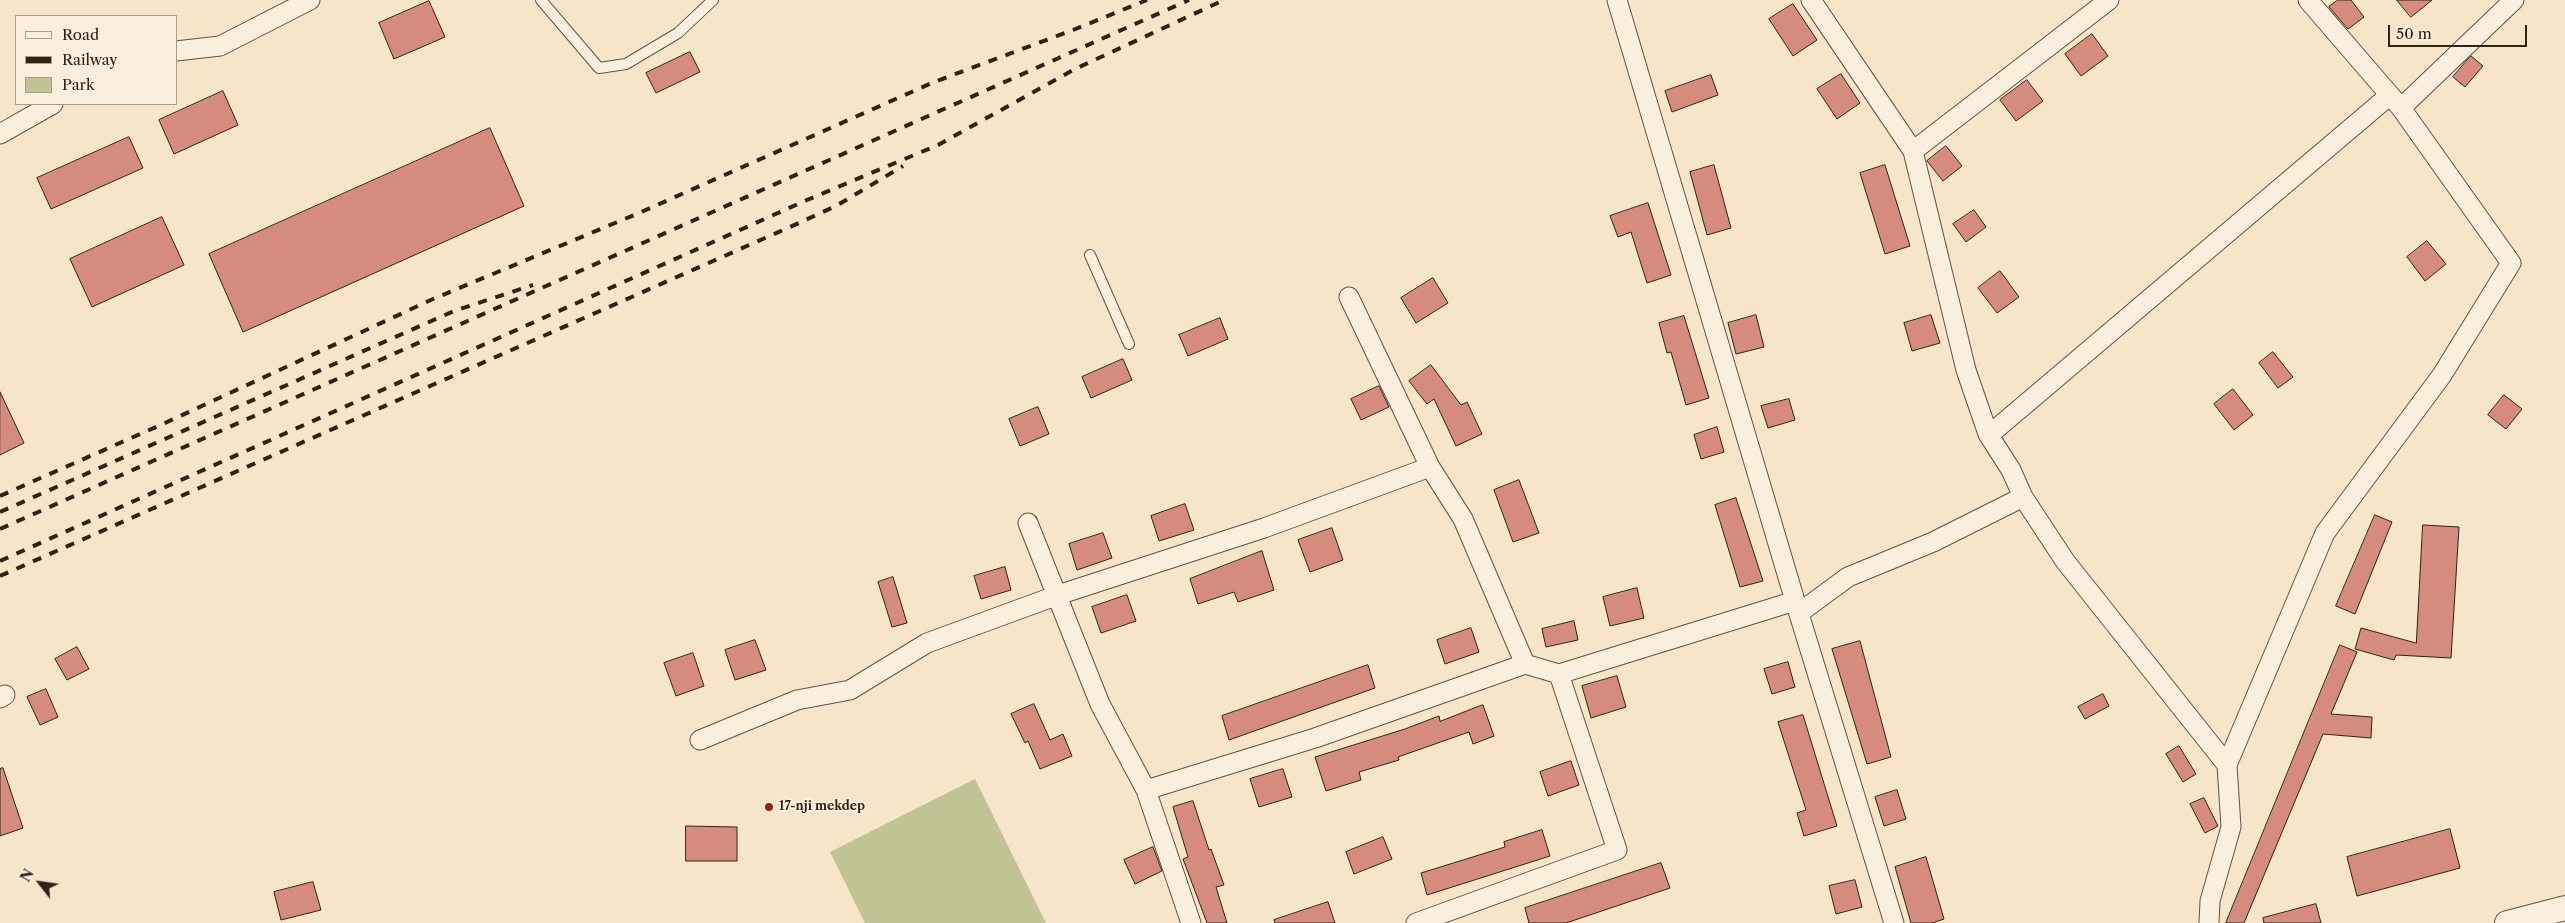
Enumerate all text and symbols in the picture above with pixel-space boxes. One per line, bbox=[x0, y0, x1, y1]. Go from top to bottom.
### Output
legend bbox=[15, 15, 178, 105]
scale bar bbox=[2390, 15, 2529, 47]
text: 50 m bbox=[2396, 24, 2432, 43]
text: Road bbox=[62, 25, 99, 44]
text: Railway bbox=[62, 50, 118, 69]
text: Park bbox=[62, 75, 95, 94]
place label: 17-nji mekdep bbox=[779, 800, 865, 814]
marker: 17-nji mekdep bbox=[763, 801, 775, 813]
north arrow bbox=[15, 858, 65, 908]
text: N bbox=[16, 866, 38, 885]

